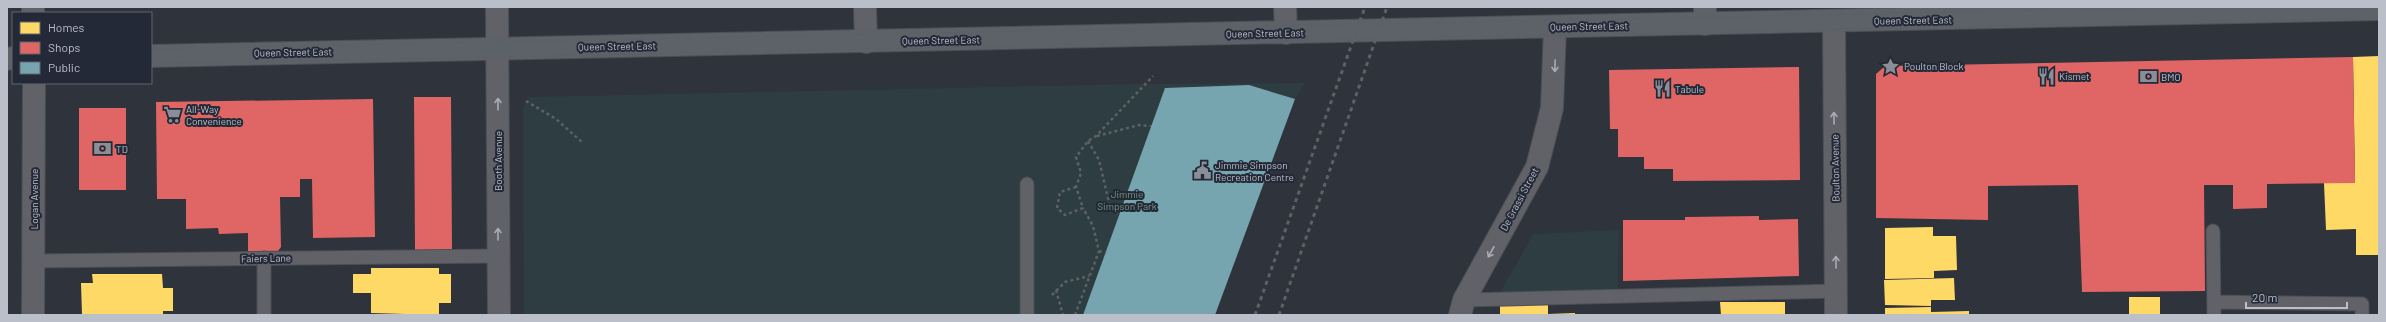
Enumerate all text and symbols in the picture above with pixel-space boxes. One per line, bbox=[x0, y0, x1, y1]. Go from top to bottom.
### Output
legend bbox=[12, 12, 152, 84]
street label: Queen Street East bbox=[1874, 13, 1952, 27]
street label: Queen Street East bbox=[1550, 19, 1628, 33]
text: Homes bbox=[48, 20, 85, 34]
street label: Queen Street East bbox=[1226, 26, 1304, 40]
street label: Queen Street East bbox=[902, 33, 980, 47]
street label: Queen Street East bbox=[578, 39, 656, 53]
text: Shops bbox=[48, 40, 81, 54]
street label: Queen Street East bbox=[254, 45, 332, 59]
place icon: Poulton Block bbox=[1881, 56, 1901, 76]
one-way arrow bbox=[1551, 59, 1559, 72]
text: Public bbox=[48, 60, 80, 74]
place label: Poulton Block bbox=[1904, 60, 1963, 72]
restaurant icon: Kismet bbox=[2036, 66, 2056, 86]
bank icon: BMO bbox=[2138, 67, 2158, 87]
place label: Kismet bbox=[2059, 70, 2090, 82]
place label: BMO bbox=[2161, 71, 2181, 83]
restaurant icon: Tabule bbox=[1652, 79, 1672, 99]
place label: Tabule bbox=[1675, 83, 1704, 95]
one-way arrow bbox=[494, 98, 502, 111]
place label: All-Way Convenience bbox=[186, 103, 242, 127]
supermarket icon: All-Way Convenience bbox=[163, 105, 183, 125]
one-way arrow bbox=[1831, 112, 1838, 125]
street label: Booth Avenue bbox=[492, 131, 504, 191]
street label: Boulton Avenue bbox=[1828, 134, 1842, 202]
bank icon: TD bbox=[93, 139, 113, 159]
place label: TD bbox=[116, 143, 128, 155]
place label: Jimmie Simpson Recreation Centre bbox=[1215, 159, 1294, 183]
public building icon: Jimmie Simpson Recreation Centre bbox=[1192, 161, 1212, 181]
street label: De Grassi Street bbox=[1497, 165, 1541, 233]
street label: Logan Avenue bbox=[28, 169, 40, 229]
park label: Jimmie Simpson Park bbox=[1097, 188, 1157, 212]
one-way arrow bbox=[494, 228, 502, 241]
one-way arrow bbox=[1486, 246, 1494, 258]
street label: Faiers Lane bbox=[241, 252, 291, 264]
one-way arrow bbox=[1832, 256, 1840, 269]
scale bar bbox=[2246, 284, 2347, 310]
text: 20 m bbox=[2252, 290, 2278, 304]

